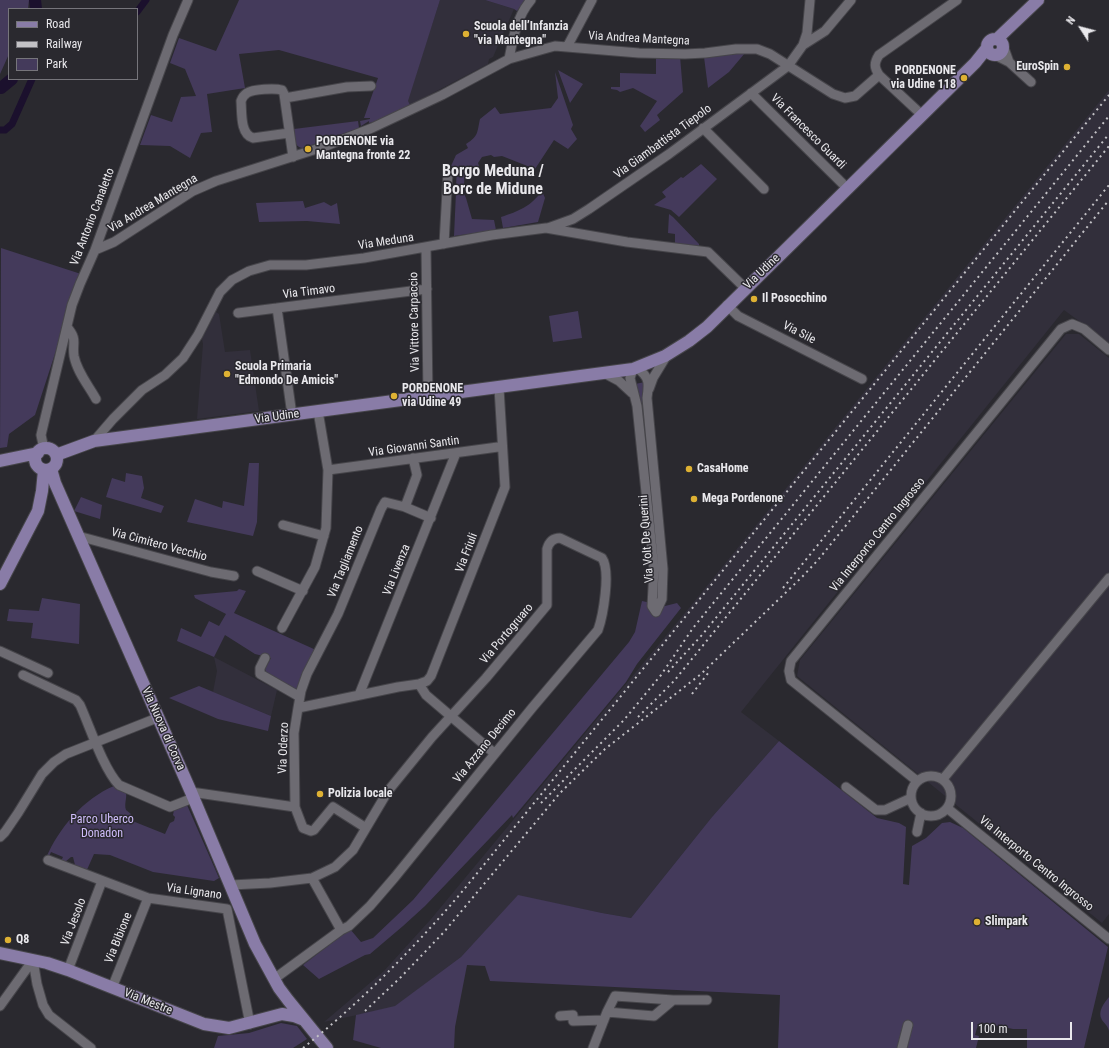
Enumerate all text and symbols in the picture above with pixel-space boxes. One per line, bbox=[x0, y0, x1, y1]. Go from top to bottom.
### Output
legend bbox=[8, 8, 138, 80]
north arrow bbox=[1061, 8, 1101, 48]
text: N bbox=[1064, 14, 1078, 27]
text: Road bbox=[46, 17, 70, 31]
place label: Scuola dell’Infanzia "via Mantegna" bbox=[474, 20, 568, 48]
marker: Scuola dell’Infanzia "via Mantegna" bbox=[461, 29, 471, 39]
street label: Via Andrea Mantegna bbox=[588, 29, 690, 49]
text: Railway bbox=[46, 37, 82, 51]
text: Park bbox=[46, 57, 67, 71]
place label: EuroSpin bbox=[1016, 60, 1059, 74]
marker: EuroSpin bbox=[1062, 62, 1072, 72]
place label: PORDENONE via Udine 118 bbox=[891, 64, 956, 92]
marker: PORDENONE via Udine 118 bbox=[959, 73, 969, 83]
street label: Via Francesco Guardi bbox=[767, 91, 849, 173]
street label: Via Giambattista Tiepolo bbox=[611, 102, 715, 182]
place label: PORDENONE via Mantegna fronte 22 bbox=[316, 135, 410, 163]
marker: PORDENONE via Mantegna fronte 22 bbox=[303, 144, 313, 154]
district label: Borgo Meduna / Borc de Midune bbox=[442, 162, 544, 200]
street label: Via Antonio Canaletto bbox=[68, 166, 118, 268]
street label: Via Andrea Mantegna bbox=[106, 172, 200, 236]
street label: Via Meduna bbox=[357, 231, 415, 253]
street label: Via Udine bbox=[741, 251, 783, 293]
street label: Via Vittore Carpaccio bbox=[407, 272, 423, 372]
street label: Via Timavo bbox=[282, 282, 336, 302]
place label: Il Posocchino bbox=[762, 292, 827, 306]
marker: Il Posocchino bbox=[749, 294, 759, 304]
street label: Via Sile bbox=[780, 319, 818, 347]
place label: Scuola Primaria "Edmondo De Amicis" bbox=[235, 360, 338, 388]
marker: Scuola Primaria "Edmondo De Amicis" bbox=[222, 369, 232, 379]
place label: PORDENONE via Udine 49 bbox=[402, 382, 463, 410]
marker: PORDENONE via Udine 49 bbox=[389, 391, 399, 401]
street label: Via Udine bbox=[254, 407, 300, 427]
street label: Via Giovanni Santin bbox=[368, 433, 460, 461]
place label: CasaHome bbox=[697, 462, 749, 476]
marker: CasaHome bbox=[684, 464, 694, 474]
street label: Via Interporto Centro Ingrosso bbox=[827, 475, 929, 595]
place label: Mega Pordenone bbox=[702, 492, 783, 506]
street label: Via Volt De Querini bbox=[637, 494, 657, 584]
marker: Mega Pordenone bbox=[689, 494, 699, 504]
street label: Via Tagliamento bbox=[325, 524, 367, 600]
street label: Via Cimitero Vecchio bbox=[110, 525, 208, 565]
street label: Via Friuli bbox=[453, 531, 481, 575]
street label: Via Livenza bbox=[380, 542, 414, 598]
street label: Via Portogruaro bbox=[477, 601, 537, 667]
street label: Via Nuova di Corva bbox=[138, 685, 188, 773]
street label: Via Azzano Decimo bbox=[451, 706, 519, 786]
street label: Via Oderzo bbox=[276, 722, 292, 774]
place label: Polizia locale bbox=[328, 787, 393, 801]
marker: Polizia locale bbox=[315, 789, 325, 799]
park label: Parco Uberco Donadon bbox=[70, 813, 134, 841]
street label: Via Interporto Centro Ingrosso bbox=[976, 813, 1096, 915]
street label: Via Lignano bbox=[165, 881, 223, 903]
street label: Via Jesolo bbox=[58, 896, 90, 948]
street label: Via Bibione bbox=[102, 911, 136, 965]
place label: Slimpark bbox=[985, 915, 1028, 929]
marker: Slimpark bbox=[972, 917, 982, 927]
place label: Q8 bbox=[16, 933, 29, 947]
marker: Q8 bbox=[3, 935, 13, 945]
street label: Via Mestre bbox=[122, 986, 174, 1018]
scale bar bbox=[973, 1014, 1074, 1040]
text: 100 m bbox=[978, 1022, 1008, 1036]

